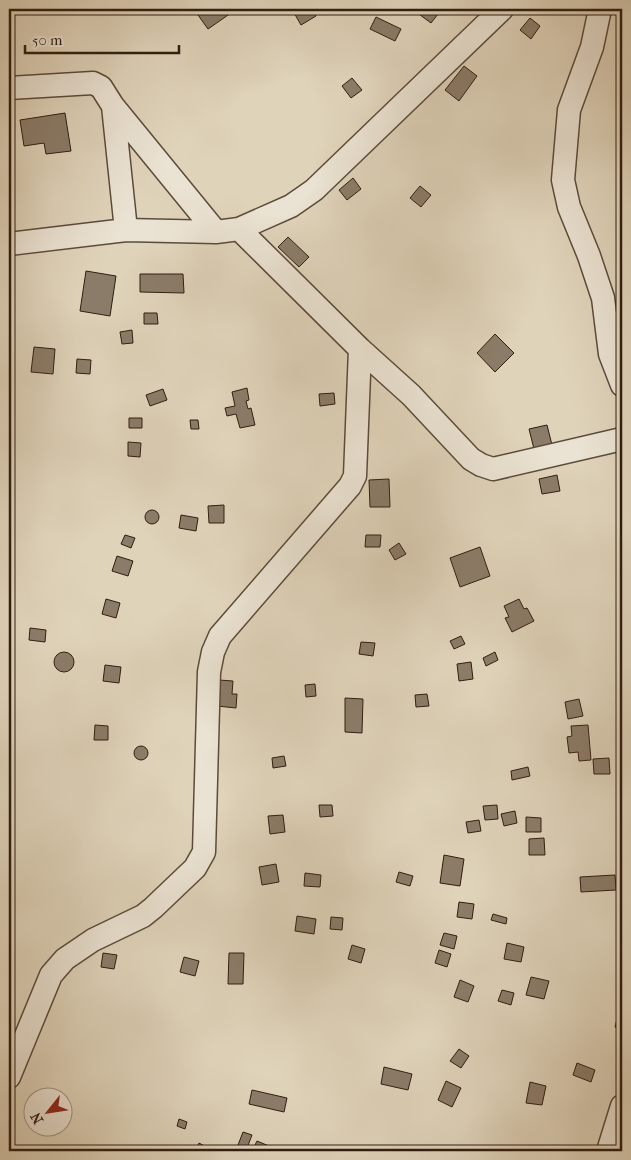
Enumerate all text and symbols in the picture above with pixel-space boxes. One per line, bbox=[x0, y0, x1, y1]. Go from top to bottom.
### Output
scale bar bbox=[25, 22, 179, 54]
text: 50 m bbox=[32, 31, 63, 49]
north arrow bbox=[22, 1088, 72, 1138]
text: N bbox=[27, 1109, 47, 1127]

